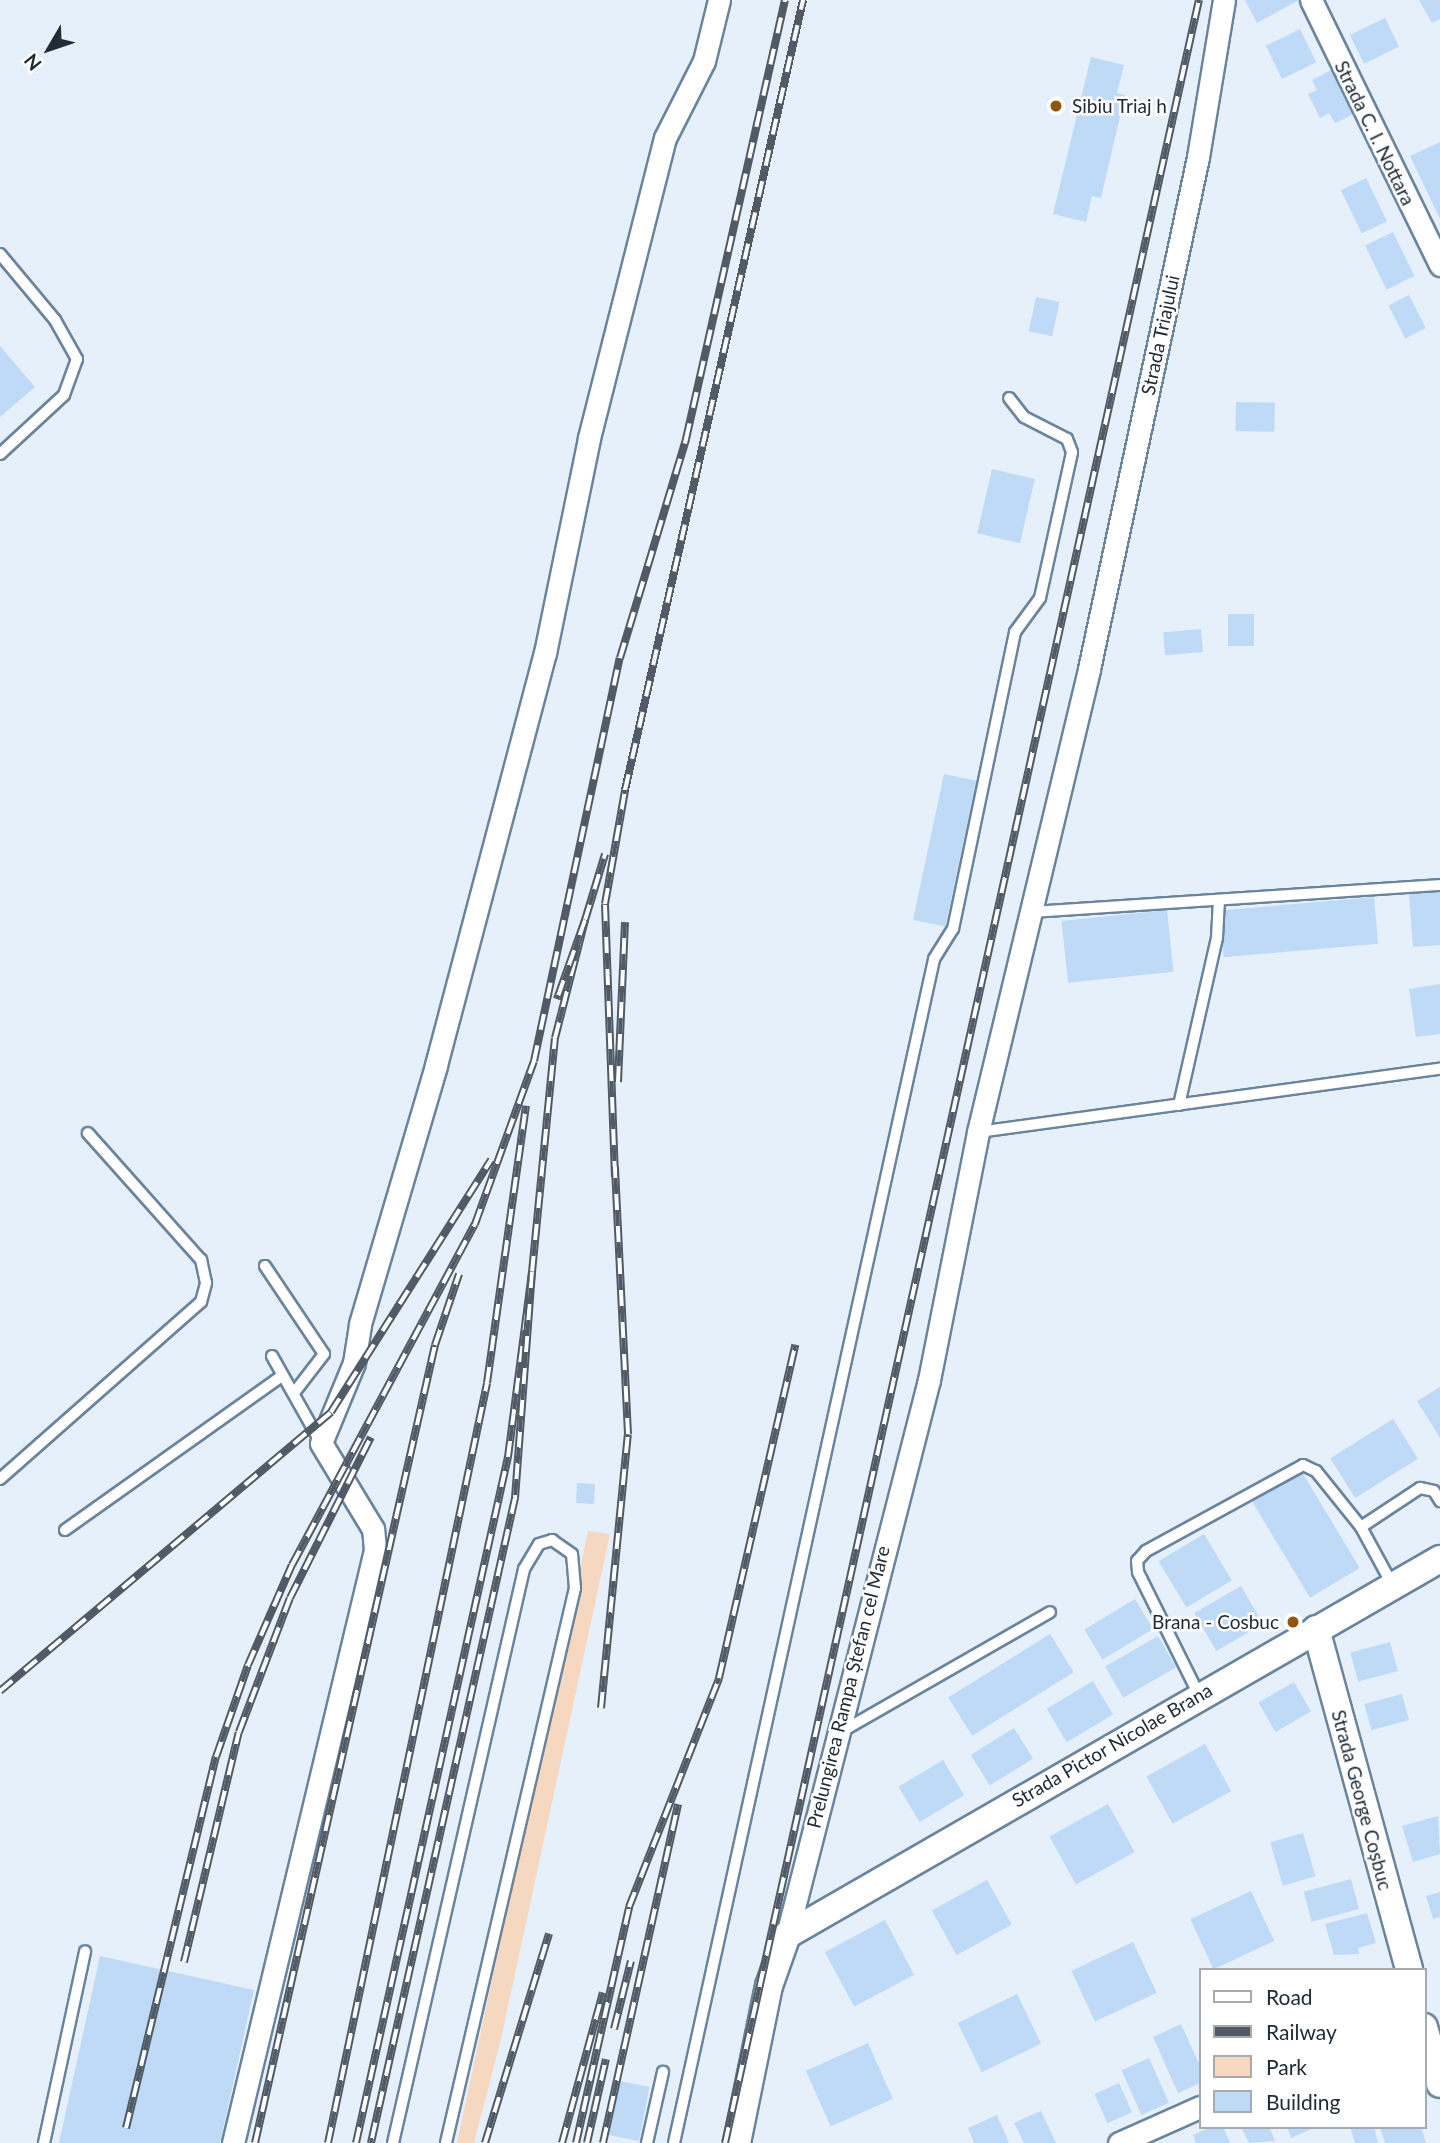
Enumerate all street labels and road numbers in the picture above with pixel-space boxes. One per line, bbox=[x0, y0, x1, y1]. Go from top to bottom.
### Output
street label: Strada C. I. Nottara bbox=[1330, 57, 1420, 209]
street label: Strada Triajului bbox=[1136, 273, 1184, 397]
street label: Prelungirea Rampa Ștefan cel Mare bbox=[802, 1543, 894, 1831]
street label: Strada Pictor Nicolae Brana bbox=[1008, 1678, 1216, 1812]
street label: Strada George Coșbuc bbox=[1327, 1707, 1397, 1893]

